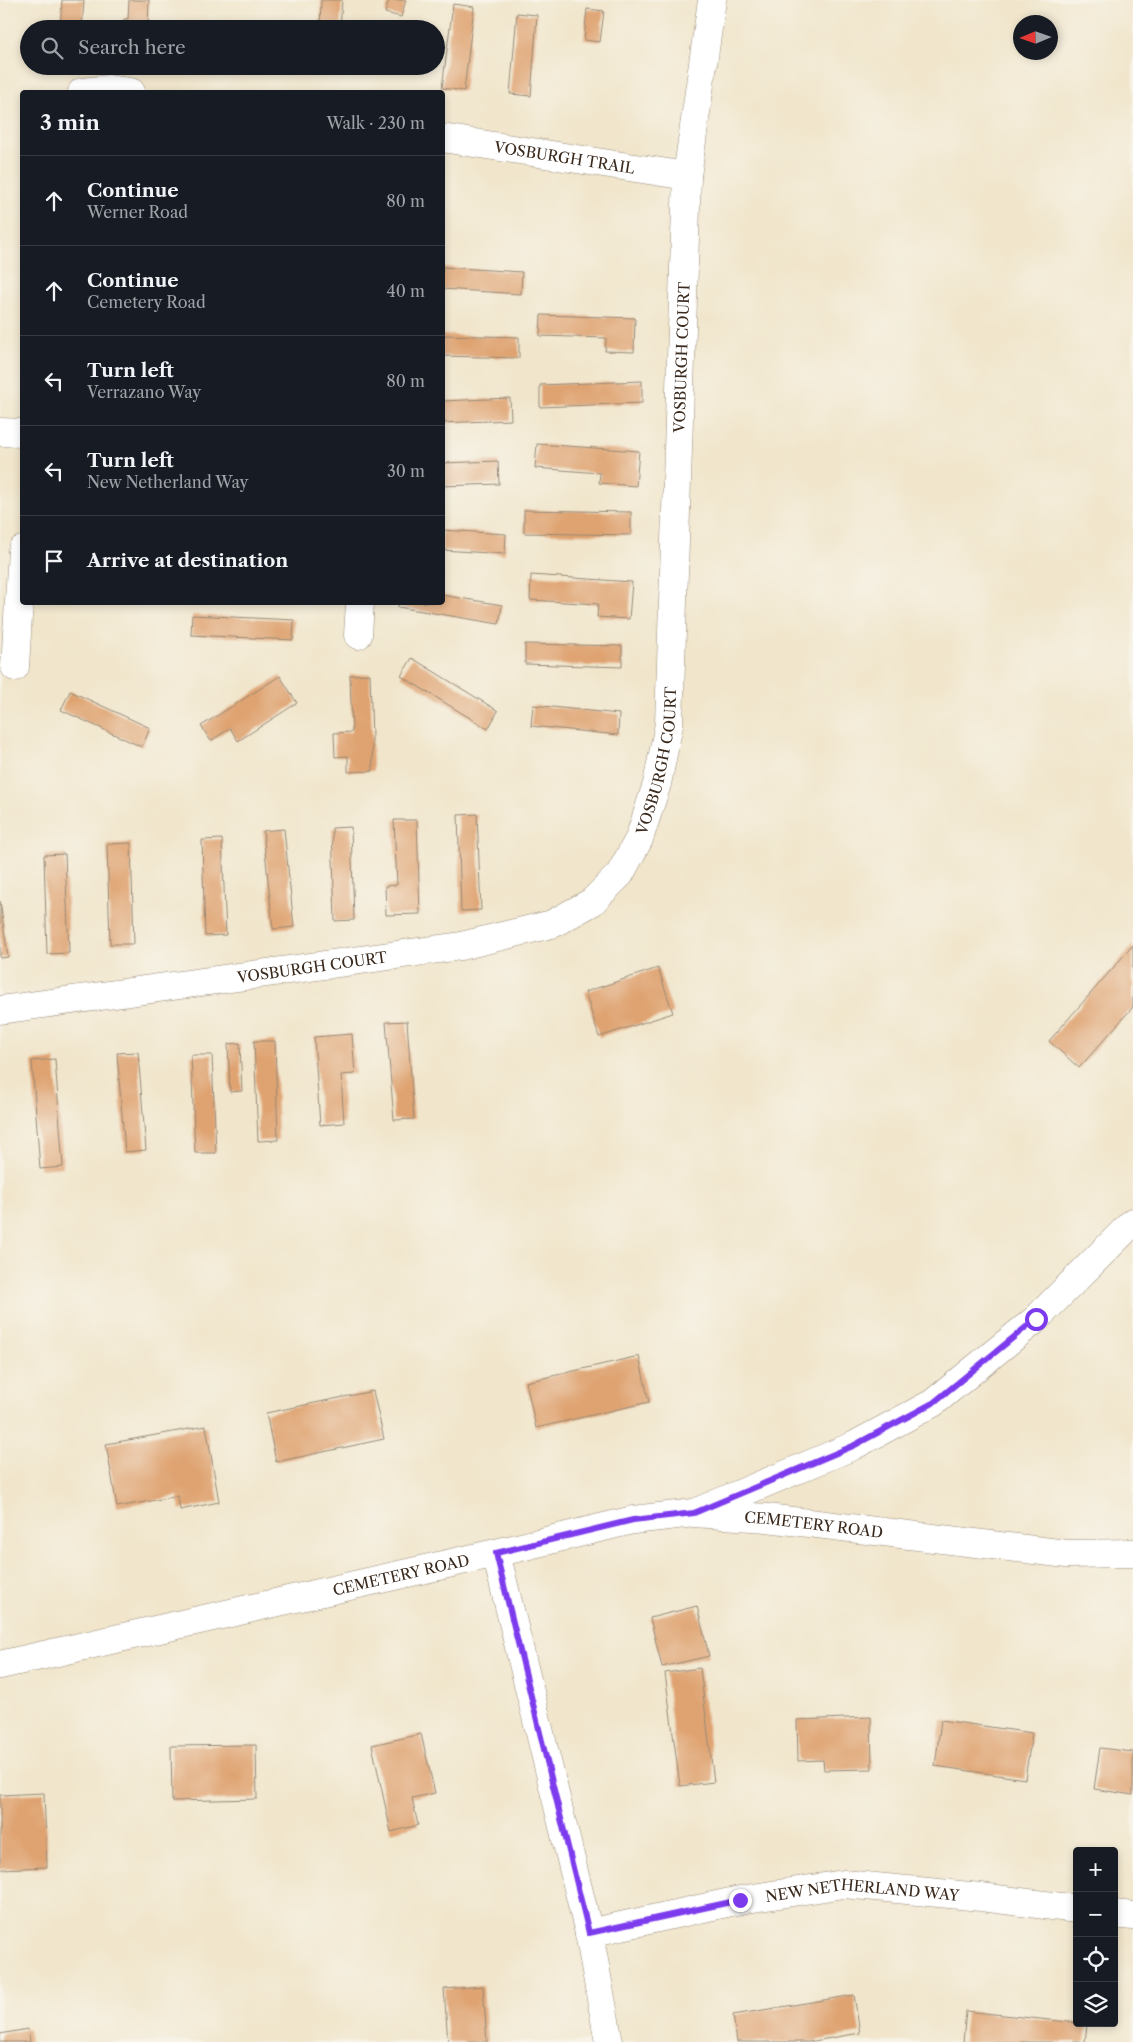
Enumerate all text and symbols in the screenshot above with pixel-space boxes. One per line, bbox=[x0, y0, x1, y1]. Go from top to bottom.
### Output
north arrow bbox=[1013, 15, 1058, 60]
search box bbox=[20, 20, 445, 75]
icon: search bbox=[38, 34, 66, 62]
text: Search here bbox=[78, 36, 186, 59]
text: 3 min bbox=[40, 110, 100, 135]
text: Walk · 230 m bbox=[326, 113, 425, 133]
street label: VOSBURGH TRAIL bbox=[492, 137, 636, 177]
text: Continue bbox=[87, 179, 179, 202]
icon: ahead bbox=[40, 187, 68, 215]
text: 80 m bbox=[386, 191, 425, 211]
text: Werner Road bbox=[87, 202, 188, 222]
text: Continue bbox=[87, 269, 179, 292]
icon: ahead bbox=[40, 277, 68, 305]
text: 40 m bbox=[386, 281, 425, 301]
street label: VOSBURGH COURT bbox=[669, 281, 693, 434]
text: Cemetery Road bbox=[87, 292, 206, 312]
text: Turn left bbox=[87, 359, 174, 382]
icon: left bbox=[40, 367, 68, 395]
text: 80 m bbox=[386, 371, 425, 391]
text: Verrazano Way bbox=[87, 382, 201, 402]
text: Turn left bbox=[87, 449, 174, 472]
icon: left bbox=[40, 457, 68, 485]
text: 30 m bbox=[387, 461, 425, 481]
text: New Netherland Way bbox=[87, 472, 248, 492]
icon: arrive bbox=[40, 547, 68, 575]
text: Arrive at destination bbox=[87, 549, 288, 572]
street label: VOSBURGH COURT bbox=[631, 686, 680, 838]
street label: VOSBURGH COURT bbox=[235, 947, 389, 987]
route start bbox=[1025, 1308, 1048, 1331]
street label: CEMETERY ROAD bbox=[744, 1507, 884, 1541]
street label: CEMETERY ROAD bbox=[331, 1550, 471, 1599]
map controls bbox=[1073, 1847, 1118, 2027]
button: + bbox=[1073, 1847, 1118, 1892]
street label: NEW NETHERLAND WAY bbox=[764, 1874, 961, 1905]
route end bbox=[729, 1889, 752, 1912]
button: − bbox=[1073, 1892, 1118, 1937]
button: locate bbox=[1073, 1937, 1118, 1982]
button: layers bbox=[1073, 1982, 1118, 2027]

